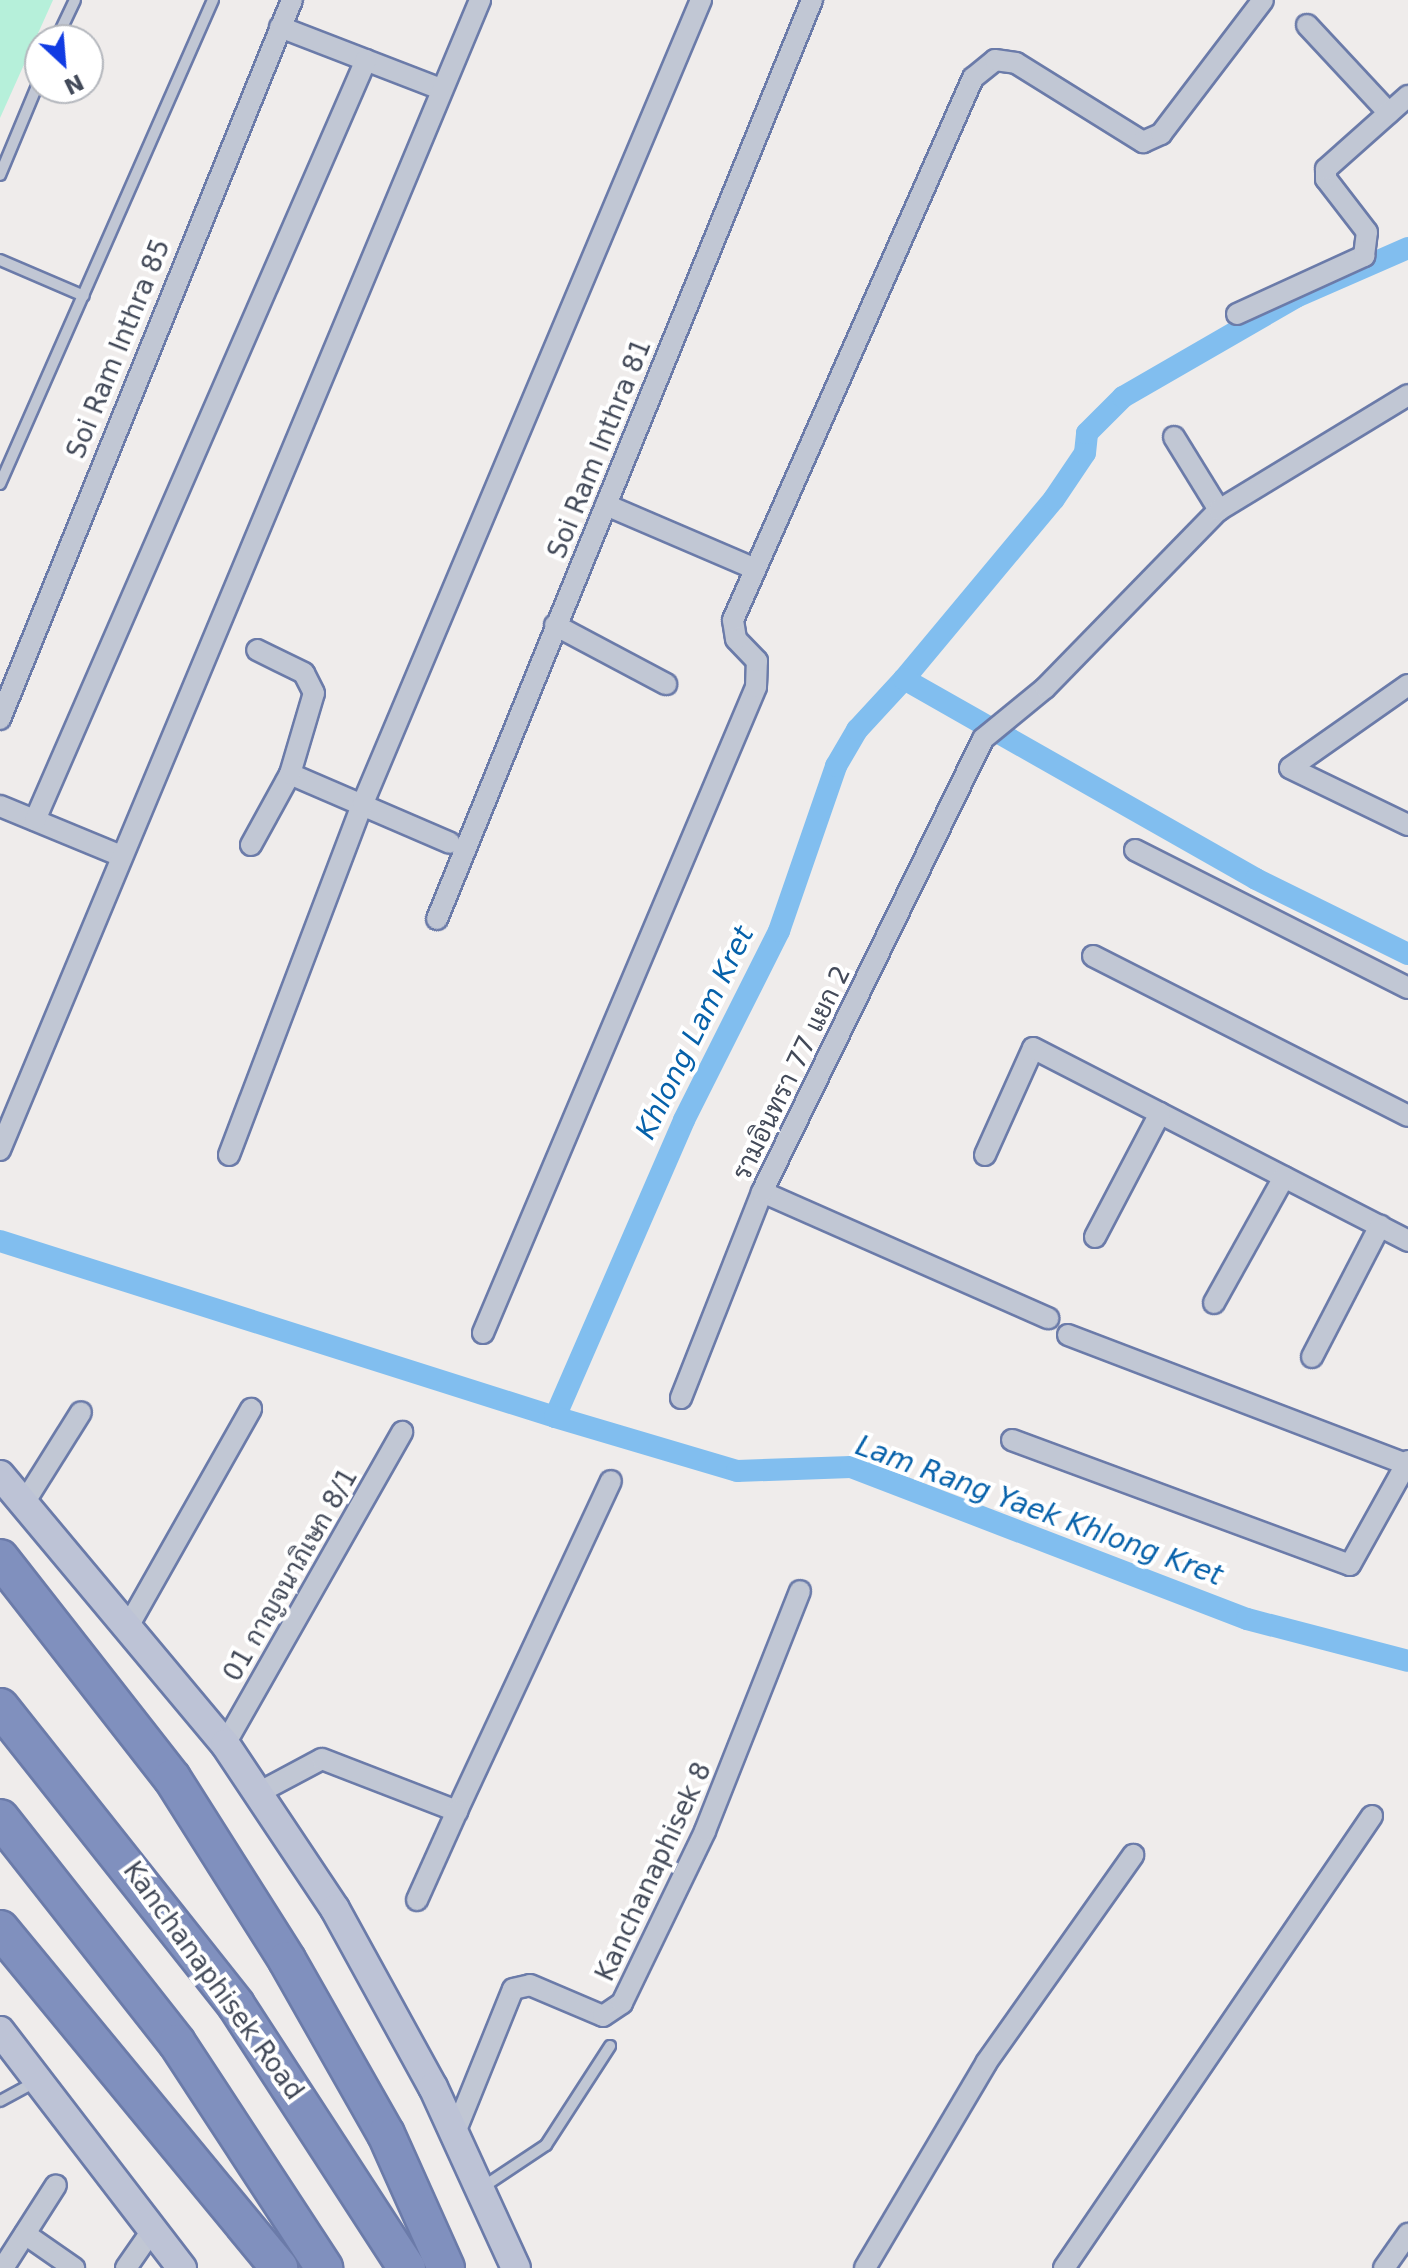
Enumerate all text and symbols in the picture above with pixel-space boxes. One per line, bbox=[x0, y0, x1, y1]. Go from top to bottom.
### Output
north arrow bbox=[24, 24, 104, 104]
text: N bbox=[60, 69, 88, 99]
street label: Soi Ram Inthra 85 bbox=[61, 235, 177, 463]
street label: Soi Ram Inthra 81 bbox=[542, 335, 658, 563]
water label: Khlong Lam Kret bbox=[629, 921, 761, 1145]
street label: รามอินทรา 77 แยก 2 bbox=[727, 961, 857, 1185]
water label: Lam Rang Yaek Khlong Kret bbox=[851, 1429, 1227, 1593]
street label: 01 กาญจนาภิเษก 8/1 bbox=[217, 1463, 365, 1687]
street label: Kanchanaphisek 8 bbox=[590, 1758, 718, 1986]
street label: Kanchanaphisek Road bbox=[116, 1856, 310, 2106]

